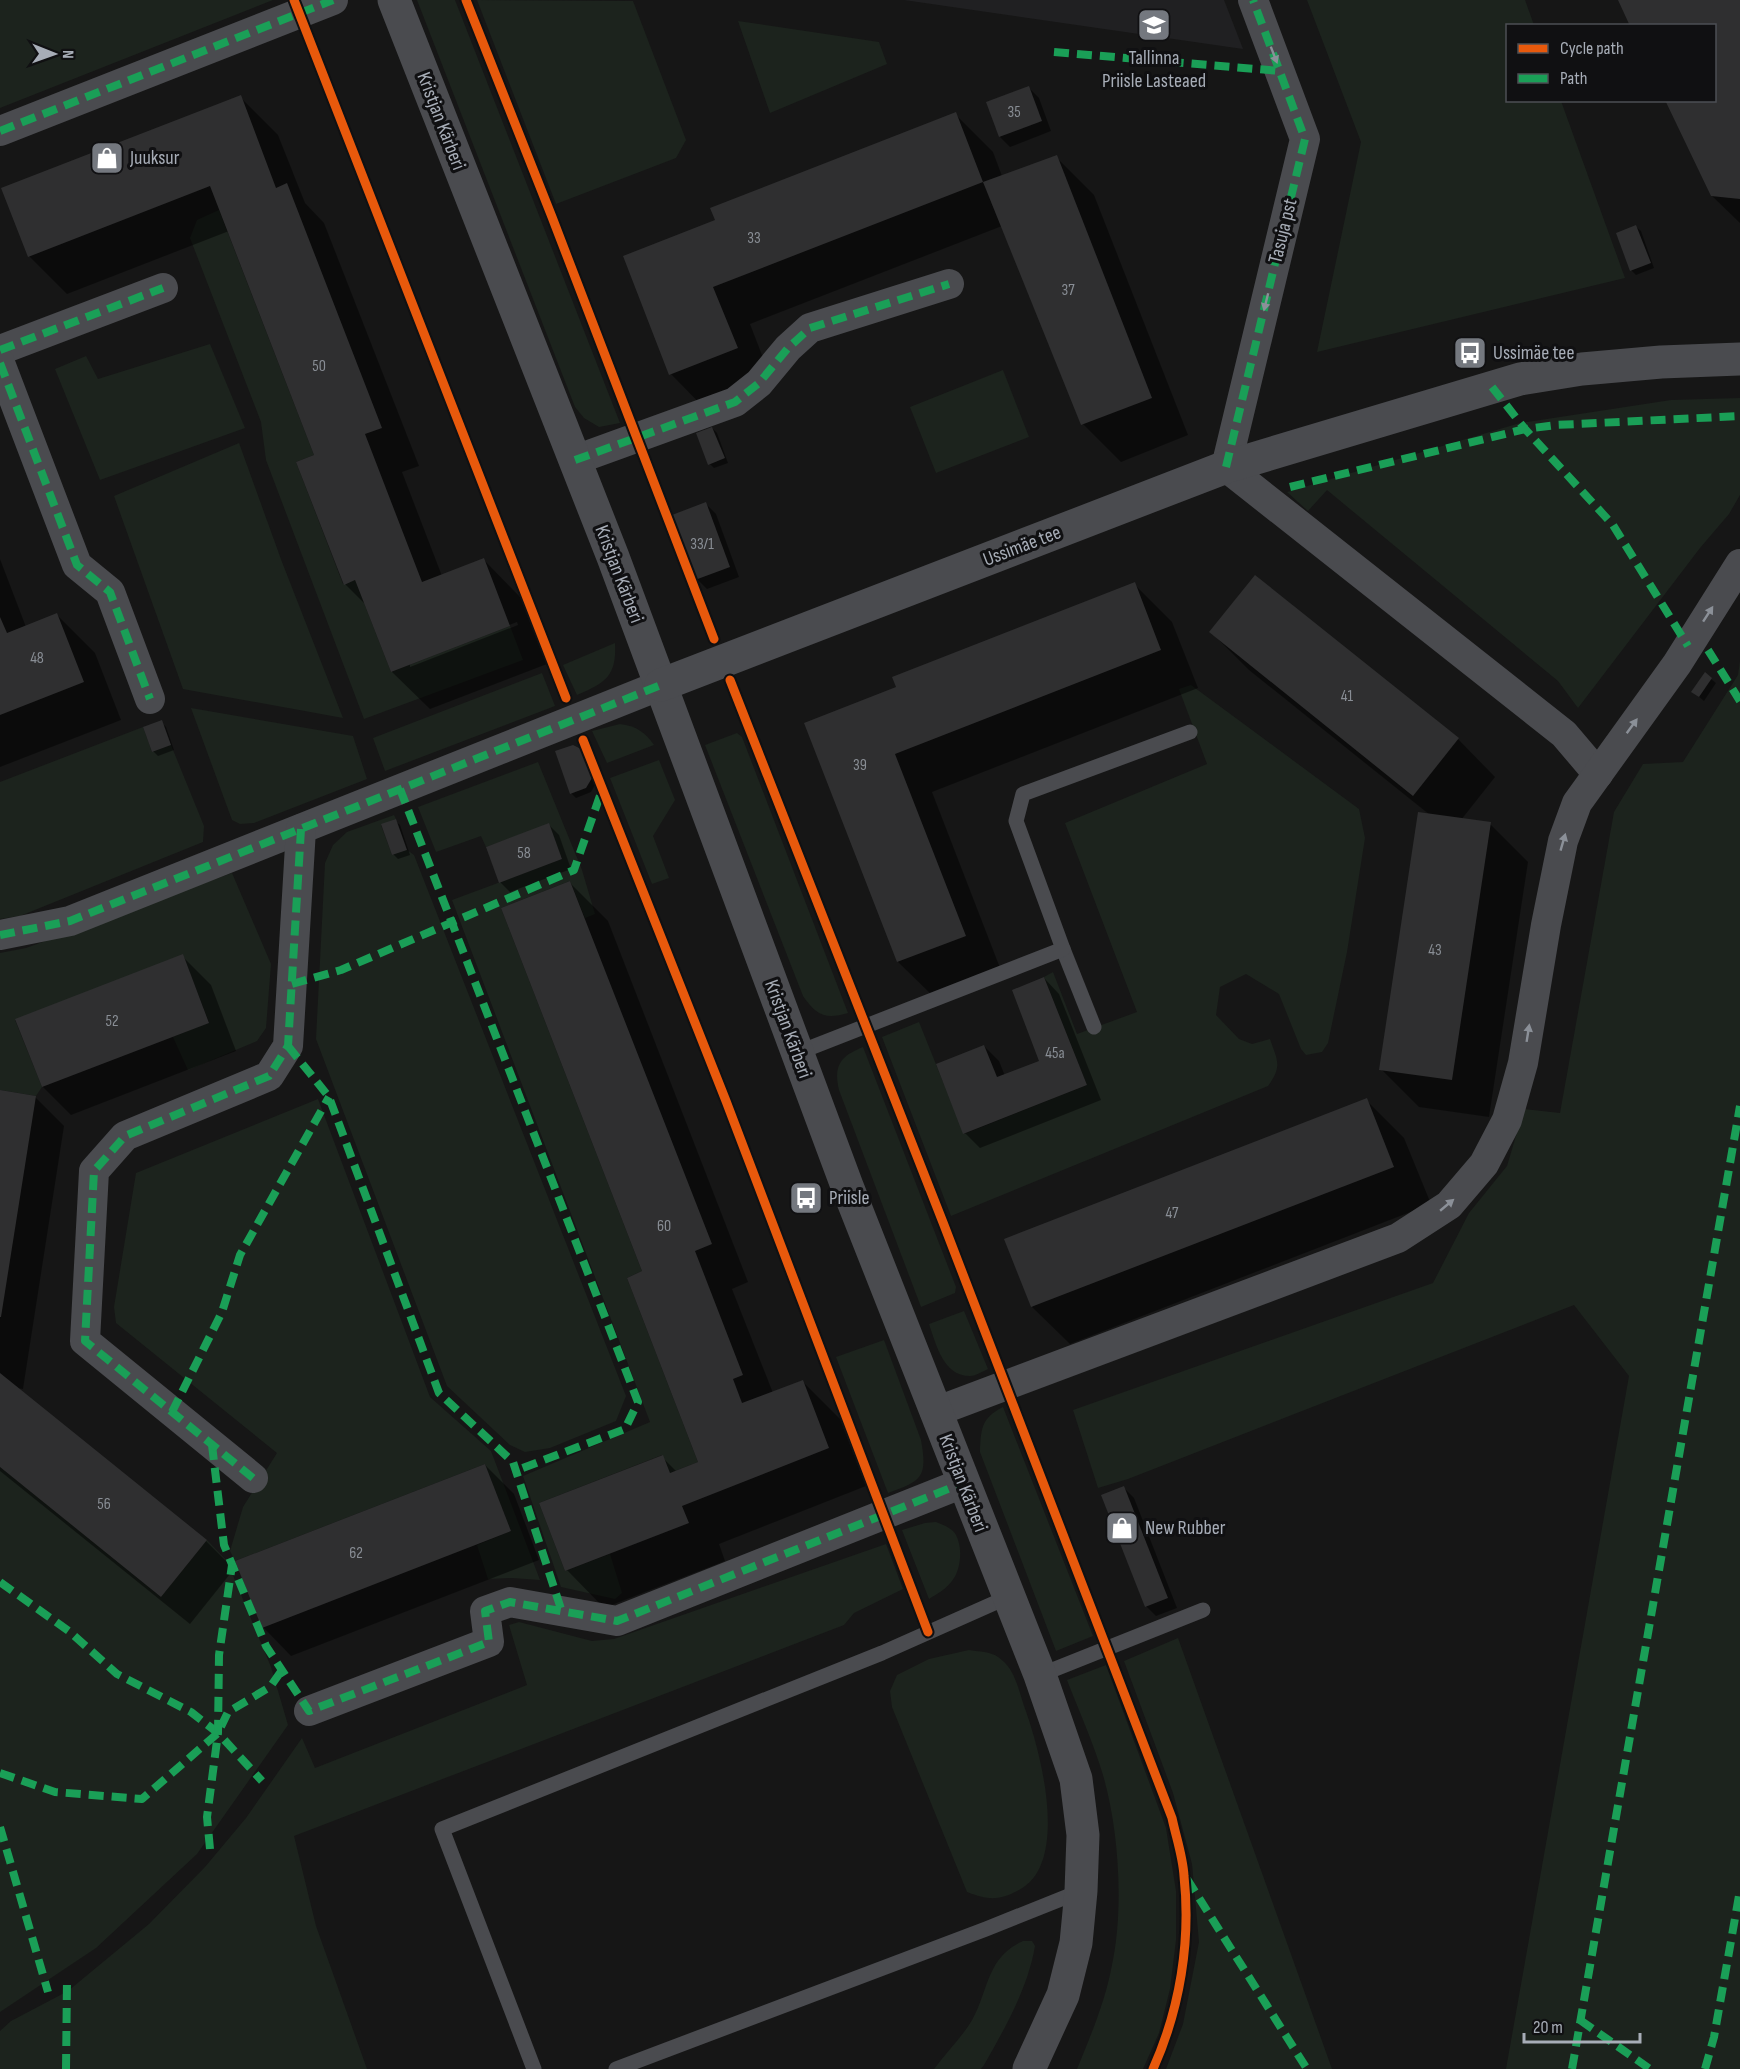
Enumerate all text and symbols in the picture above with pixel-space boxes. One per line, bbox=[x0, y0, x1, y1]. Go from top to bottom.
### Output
school or university icon: Tallinna Priisle Lasteaed bbox=[1136, 7, 1172, 43]
north arrow bbox=[24, 24, 84, 84]
legend bbox=[1506, 24, 1716, 102]
text: Cycle path bbox=[1560, 38, 1624, 59]
place label: Tallinna Priisle Lasteaed bbox=[1102, 46, 1206, 93]
one-way arrow bbox=[1269, 46, 1279, 64]
text: N bbox=[58, 50, 77, 59]
text: Path bbox=[1560, 68, 1588, 89]
street label: Kristjan Kärberi bbox=[411, 69, 471, 173]
house number: 35 bbox=[1007, 103, 1021, 122]
shop icon: Juuksur bbox=[89, 140, 125, 176]
place label: Juuksur bbox=[129, 146, 180, 170]
street label: Tasuja pst bbox=[1263, 196, 1303, 266]
house number: 33 bbox=[747, 229, 761, 248]
house number: 37 bbox=[1061, 281, 1075, 300]
one-way arrow bbox=[1260, 293, 1270, 311]
bus stop icon: Ussimäe tee bbox=[1452, 335, 1488, 371]
place label: Ussimäe tee bbox=[1493, 341, 1574, 365]
house number: 50 bbox=[312, 357, 326, 376]
street label: Ussimäe tee bbox=[980, 520, 1064, 572]
street label: Kristjan Kärberi bbox=[589, 522, 649, 626]
house number: 33/1 bbox=[690, 535, 714, 554]
one-way arrow bbox=[1702, 607, 1714, 623]
house number: 48 bbox=[30, 649, 44, 668]
house number: 41 bbox=[1341, 687, 1354, 706]
one-way arrow bbox=[1626, 719, 1638, 735]
house number: 39 bbox=[853, 756, 867, 775]
one-way arrow bbox=[1559, 833, 1568, 851]
house number: 58 bbox=[517, 844, 531, 863]
house number: 43 bbox=[1428, 941, 1442, 960]
street label: Kristjan Kärberi bbox=[759, 977, 817, 1081]
house number: 52 bbox=[105, 1012, 119, 1031]
one-way arrow bbox=[1524, 1024, 1533, 1043]
house number: 45a bbox=[1045, 1044, 1065, 1063]
bus stop icon: Priisle bbox=[788, 1180, 824, 1216]
place label: Priisle bbox=[829, 1186, 870, 1210]
one-way arrow bbox=[1439, 1199, 1455, 1212]
house number: 47 bbox=[1166, 1204, 1179, 1223]
house number: 60 bbox=[657, 1217, 671, 1236]
street label: Kristjan Kärberi bbox=[933, 1431, 993, 1535]
house number: 56 bbox=[97, 1495, 111, 1514]
shop icon: New Rubber bbox=[1104, 1510, 1140, 1546]
place label: New Rubber bbox=[1145, 1516, 1226, 1540]
house number: 62 bbox=[349, 1544, 363, 1563]
scale bar bbox=[1524, 2006, 1640, 2044]
text: 20 m bbox=[1533, 2017, 1563, 2038]

